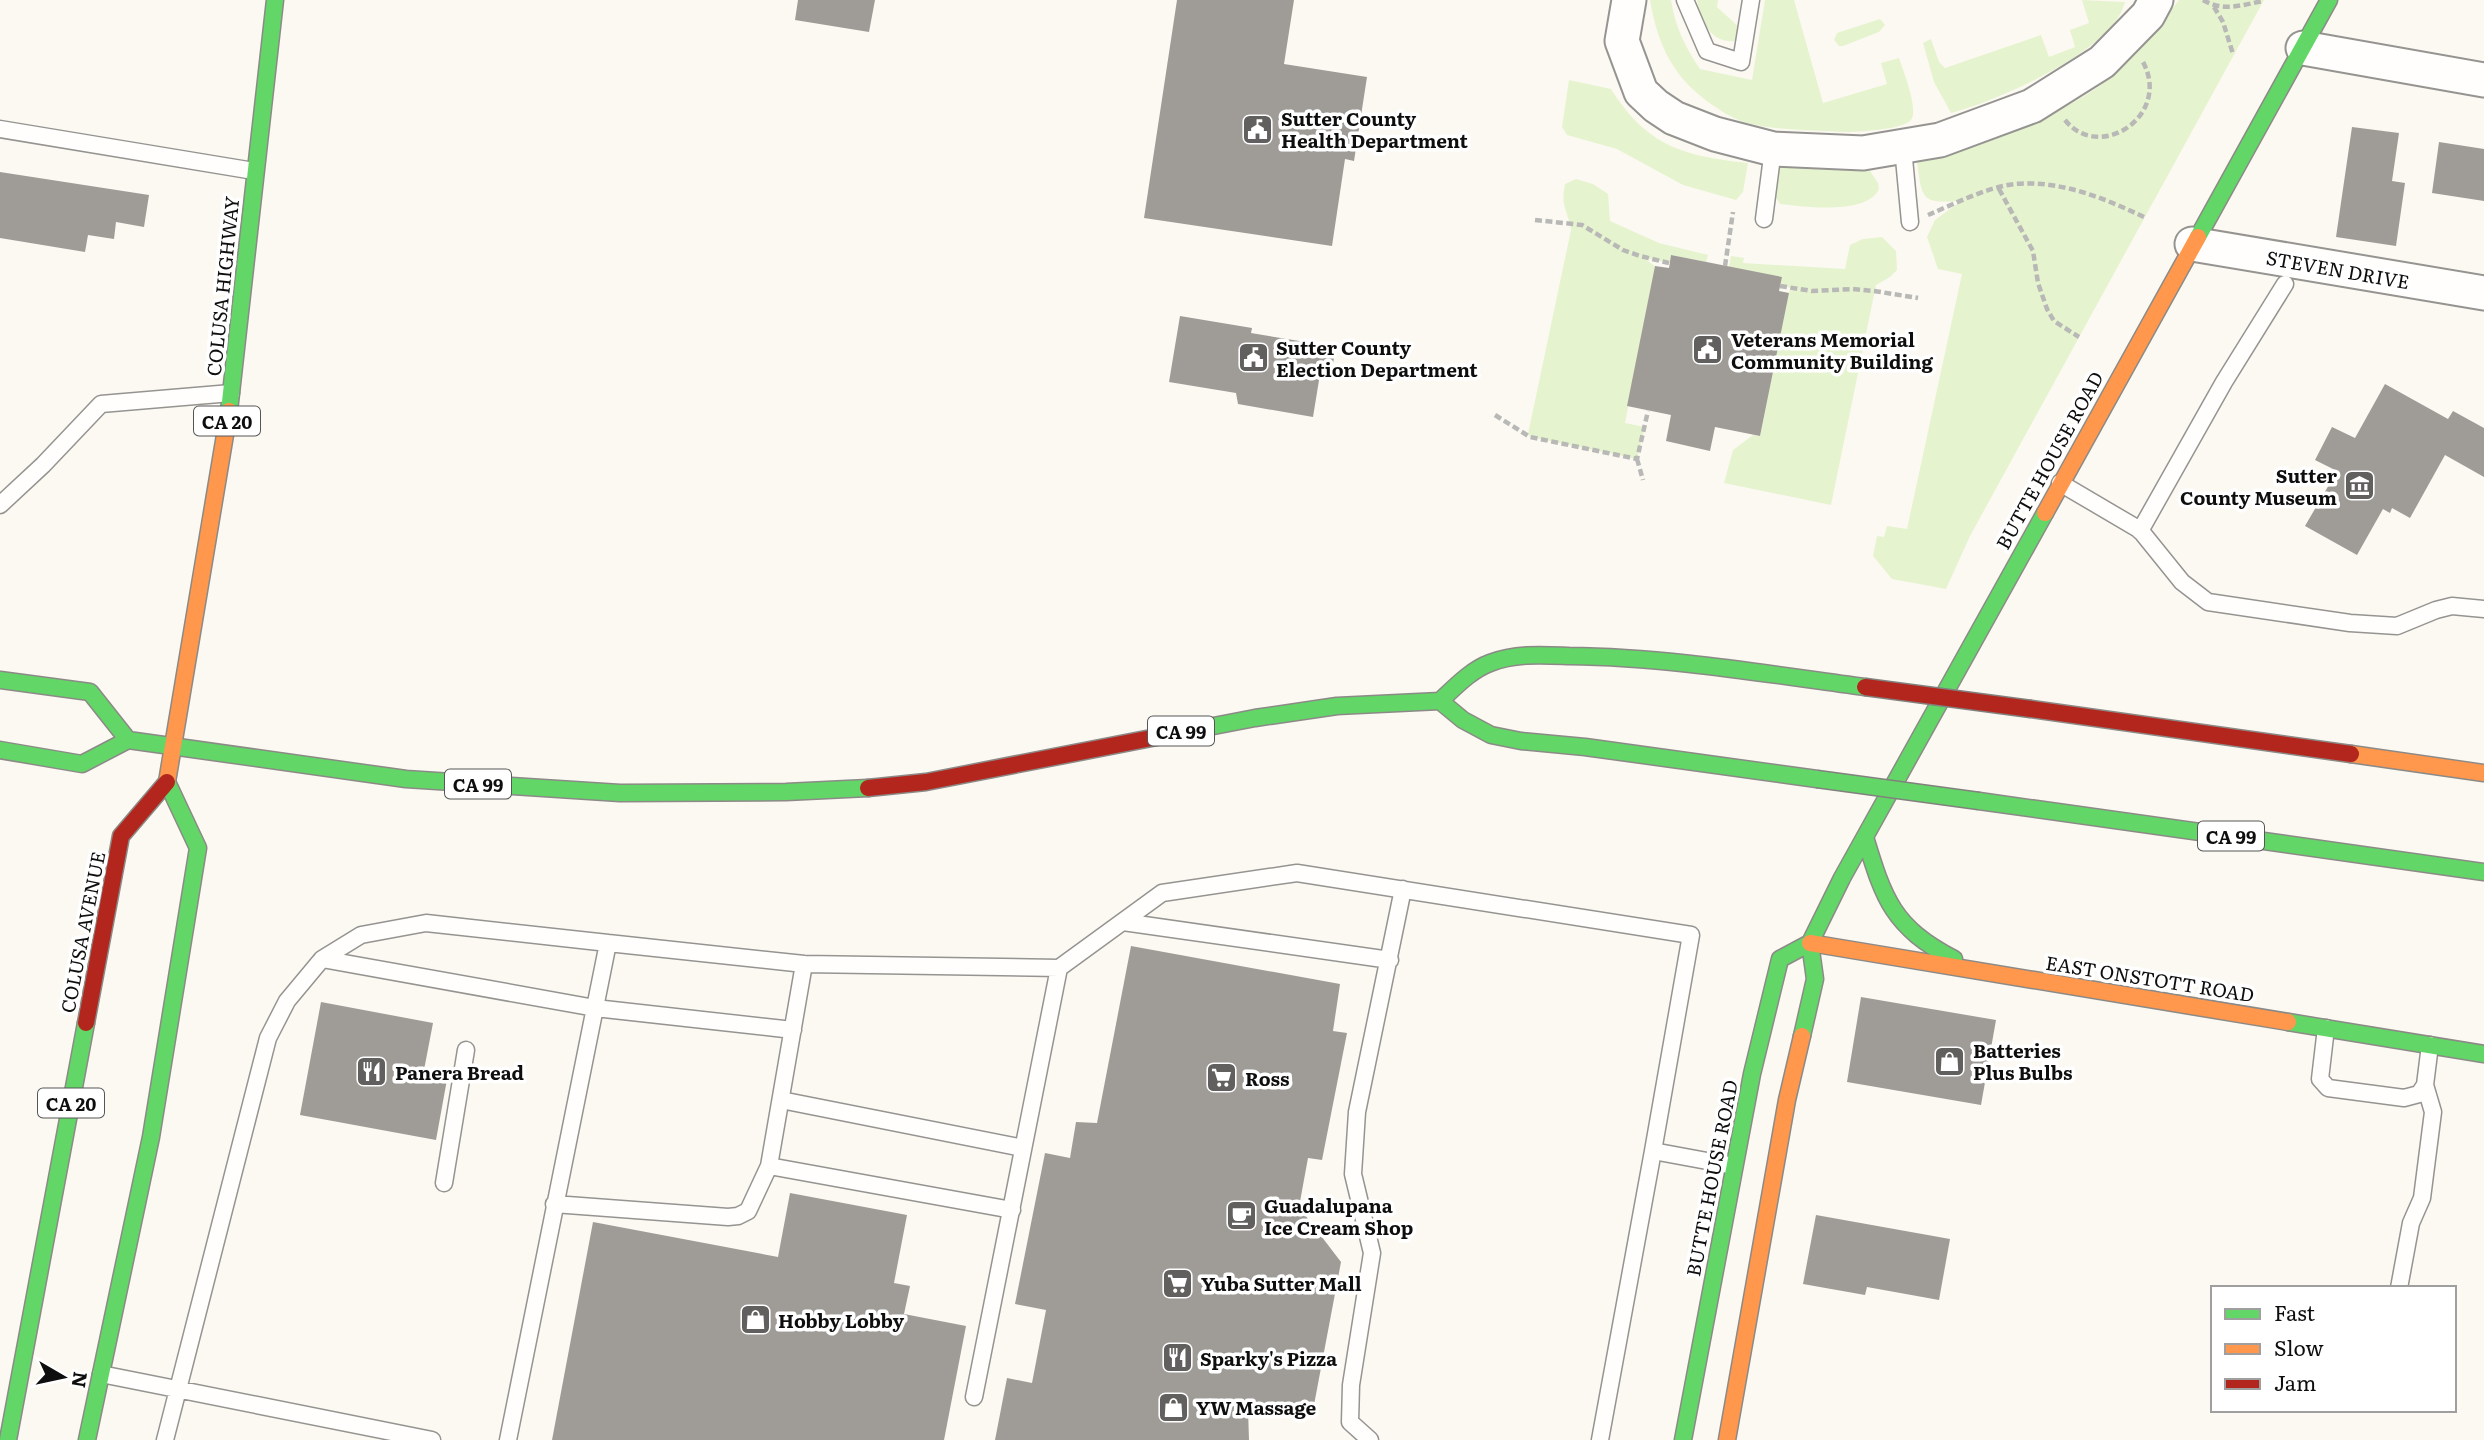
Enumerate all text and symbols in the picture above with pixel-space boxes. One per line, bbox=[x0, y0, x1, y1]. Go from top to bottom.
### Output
place label: Sutter County Health Department bbox=[1281, 104, 1469, 154]
public building icon: Sutter County Health Department bbox=[1241, 112, 1275, 146]
street label: COLUSA HIGHWAY bbox=[199, 194, 245, 377]
street label: STEVEN DRIVE bbox=[2264, 243, 2412, 295]
place label: Veterans Memorial Community Building bbox=[1731, 325, 1934, 375]
place label: Sutter County Election Department bbox=[1276, 333, 1478, 383]
public building icon: Veterans Memorial Community Building bbox=[1691, 333, 1725, 367]
public building icon: Sutter County Election Department bbox=[1236, 341, 1270, 375]
street label: BUTTE HOUSE ROAD bbox=[1988, 366, 2110, 554]
road number: CA 20 bbox=[194, 407, 260, 436]
place label: Sutter County Museum bbox=[2180, 461, 2338, 511]
museum icon: Sutter County Museum bbox=[2343, 469, 2377, 503]
road number: CA 99 bbox=[1148, 716, 1214, 746]
road number: CA 99 bbox=[445, 770, 511, 798]
road number: CA 99 bbox=[2198, 822, 2264, 850]
street label: COLUSA AVENUE bbox=[53, 849, 111, 1015]
street label: EAST ONSTOTT ROAD bbox=[2044, 948, 2256, 1008]
place label: Batteries Plus Bulbs bbox=[1973, 1036, 2073, 1086]
shop icon: Batteries Plus Bulbs bbox=[1933, 1044, 1967, 1078]
restaurant icon: Panera Bread bbox=[355, 1055, 389, 1089]
place label: Panera Bread bbox=[395, 1058, 525, 1086]
supermarket icon: Ross bbox=[1205, 1061, 1239, 1095]
place label: Ross bbox=[1245, 1064, 1289, 1092]
street label: BUTTE HOUSE ROAD bbox=[1678, 1077, 1744, 1279]
road number: CA 20 bbox=[38, 1088, 104, 1118]
place label: Guadalupana Ice Cream Shop bbox=[1264, 1191, 1413, 1241]
cafe icon: Guadalupana Ice Cream Shop bbox=[1224, 1199, 1258, 1233]
supermarket icon: Yuba Sutter Mall bbox=[1161, 1266, 1195, 1300]
place label: Yuba Sutter Mall bbox=[1201, 1269, 1362, 1297]
legend bbox=[2211, 1286, 2456, 1412]
text: Fast bbox=[2274, 1296, 2315, 1327]
shop icon: Hobby Lobby bbox=[738, 1303, 772, 1337]
place label: Hobby Lobby bbox=[778, 1306, 904, 1334]
text: Slow bbox=[2274, 1331, 2324, 1362]
restaurant icon: Sparky's Pizza bbox=[1160, 1341, 1194, 1375]
north arrow bbox=[28, 1342, 98, 1412]
place label: Sparky's Pizza bbox=[1200, 1344, 1337, 1372]
text: Jam bbox=[2274, 1366, 2316, 1397]
text: N bbox=[66, 1370, 96, 1390]
shop icon: YW Massage bbox=[1156, 1390, 1190, 1424]
place label: YW Massage bbox=[1196, 1393, 1316, 1421]

